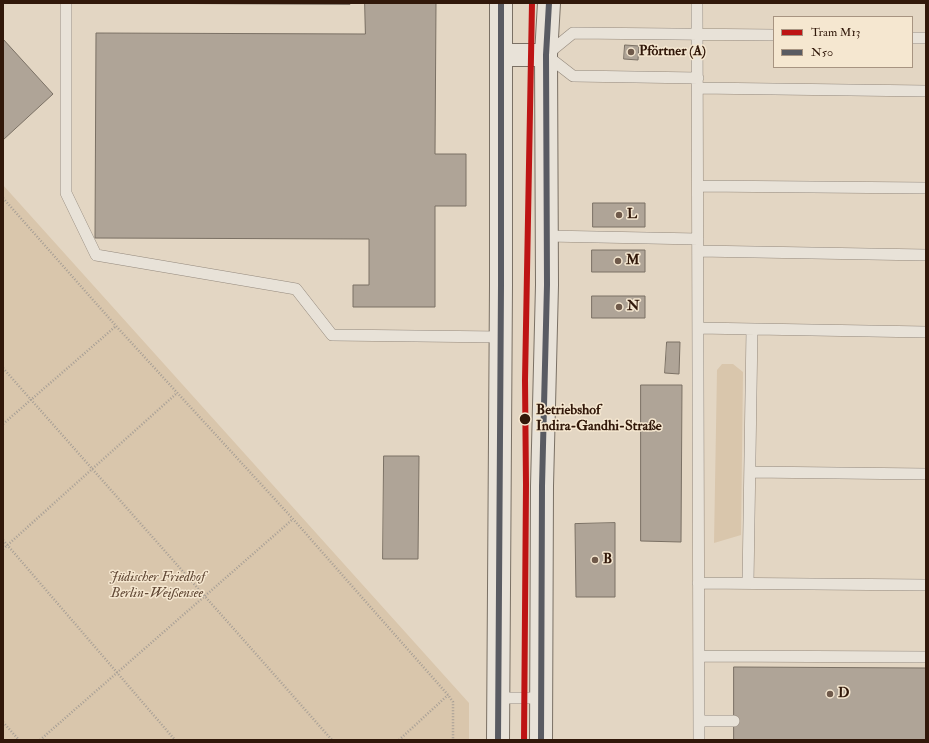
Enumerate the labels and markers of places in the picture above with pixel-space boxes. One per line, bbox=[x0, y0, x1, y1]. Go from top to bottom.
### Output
place label: Pförtner (A) bbox=[639, 44, 706, 60]
marker: Pförtner (A) bbox=[626, 47, 636, 57]
place label: L bbox=[627, 207, 637, 223]
marker: L bbox=[614, 210, 624, 220]
place label: M bbox=[626, 253, 640, 269]
marker: M bbox=[613, 256, 623, 266]
place label: N bbox=[627, 299, 640, 315]
marker: N bbox=[614, 302, 624, 312]
place label: Betriebshof Indira-Gandhi-Straße bbox=[536, 403, 662, 436]
marker: Betriebshof Indira-Gandhi-Straße bbox=[518, 412, 532, 426]
place label: B bbox=[603, 552, 612, 568]
marker: B bbox=[590, 555, 600, 565]
place label: D bbox=[838, 686, 849, 702]
marker: D bbox=[825, 689, 835, 699]

